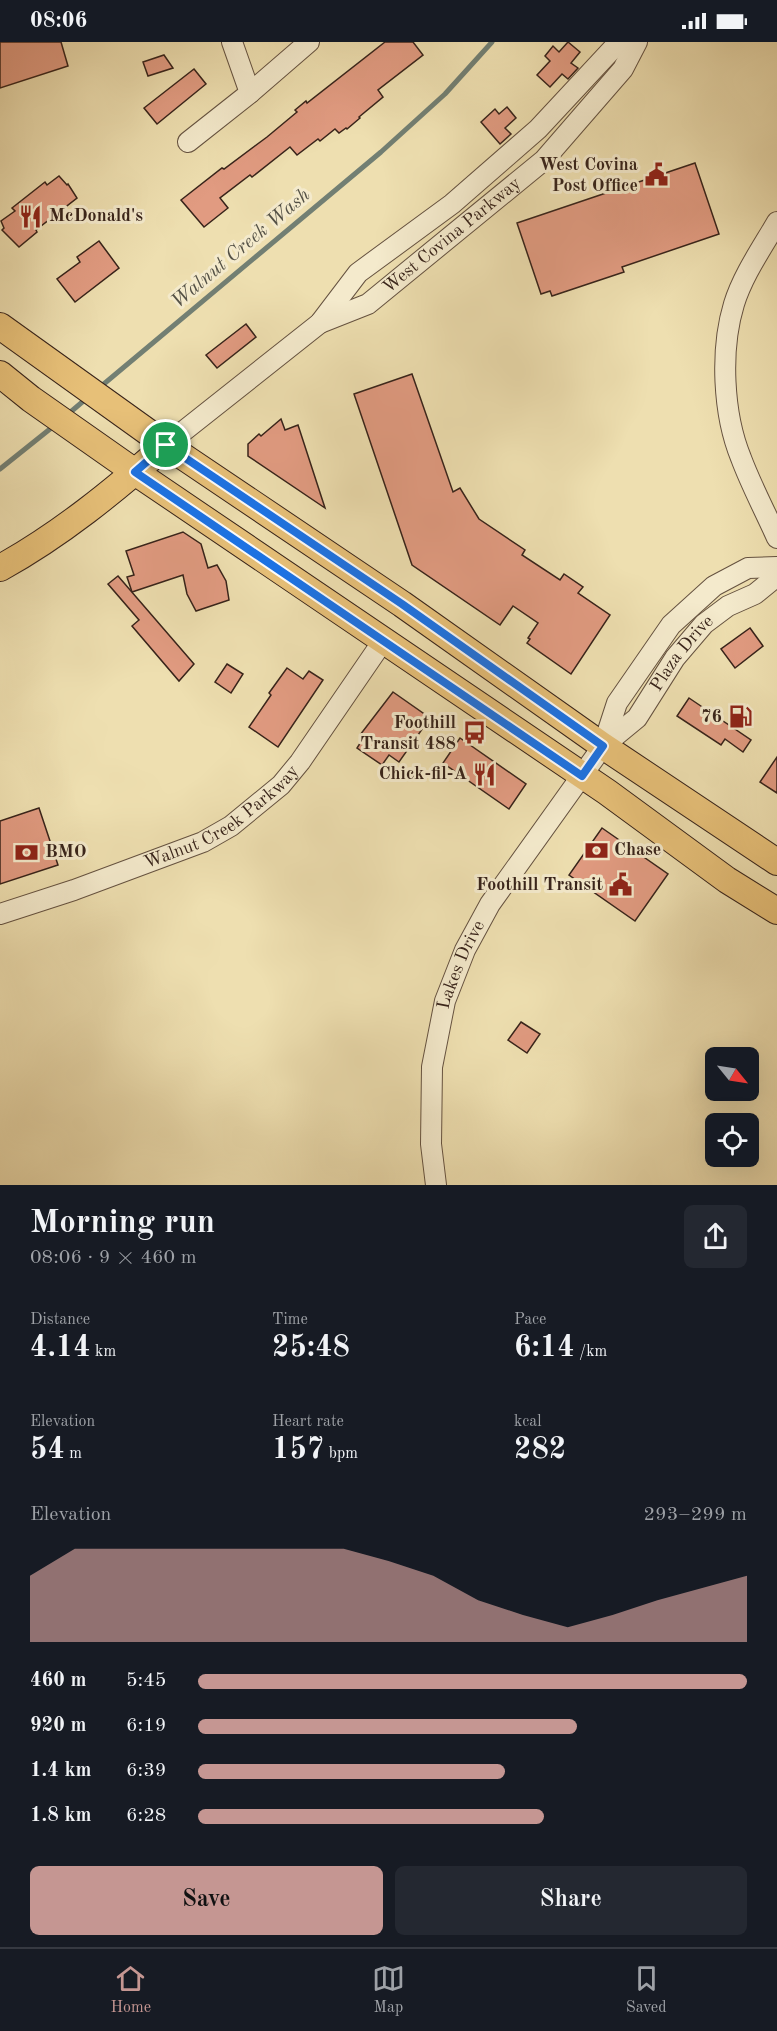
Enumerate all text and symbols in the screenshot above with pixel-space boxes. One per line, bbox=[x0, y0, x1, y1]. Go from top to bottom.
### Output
text: 08:06 bbox=[30, 10, 87, 32]
place label: West Covina Post Office bbox=[539, 156, 638, 195]
public building icon: West Covina Post Office bbox=[643, 162, 669, 188]
street label: West Covina Parkway bbox=[380, 174, 524, 297]
water label: Walnut Creek Wash bbox=[168, 185, 314, 313]
restaurant icon: McDonald's bbox=[18, 203, 44, 229]
place label: McDonald's bbox=[49, 207, 143, 225]
pin bbox=[140, 419, 191, 470]
icon: arrive bbox=[149, 428, 182, 461]
street label: Plaza Drive bbox=[647, 611, 717, 695]
fuel station icon: 76 bbox=[727, 704, 753, 730]
place label: 76 bbox=[701, 708, 722, 726]
place label: Foothill Transit 488 bbox=[360, 714, 456, 753]
bus stop icon: Foothill Transit 488 bbox=[461, 720, 487, 746]
restaurant icon: Chick-fil-A bbox=[472, 761, 498, 787]
street label: Walnut Creek Parkway bbox=[142, 762, 302, 872]
place label: Chick-fil-A bbox=[379, 765, 467, 783]
bank icon: Chase bbox=[583, 837, 609, 863]
bank icon: BMO bbox=[14, 839, 40, 865]
place label: Chase bbox=[614, 841, 661, 859]
place label: BMO bbox=[45, 843, 87, 861]
public building icon: Foothill Transit bbox=[608, 872, 634, 898]
place label: Foothill Transit bbox=[476, 876, 603, 894]
street label: Lakes Drive bbox=[435, 918, 488, 1011]
north arrow bbox=[705, 1047, 759, 1101]
map controls bbox=[705, 1047, 759, 1167]
button: locate bbox=[705, 1113, 759, 1167]
button: share bbox=[684, 1205, 747, 1268]
text: Morning run bbox=[30, 1207, 215, 1240]
text: 08:06 · 9 × 460 m bbox=[30, 1248, 197, 1268]
text: Distance bbox=[30, 1312, 90, 1328]
text: Time bbox=[272, 1312, 308, 1328]
text: Pace bbox=[514, 1312, 546, 1328]
text: 4.14 bbox=[30, 1333, 91, 1363]
text: 25:48 bbox=[272, 1333, 350, 1363]
text: 6:14 bbox=[514, 1333, 575, 1363]
text: km bbox=[91, 1344, 116, 1360]
text: /km bbox=[575, 1344, 607, 1360]
text: Elevation bbox=[30, 1414, 95, 1430]
text: Heart rate bbox=[272, 1414, 344, 1430]
text: kcal bbox=[514, 1414, 542, 1430]
text: 54 bbox=[30, 1435, 65, 1465]
text: 157 bbox=[272, 1435, 324, 1465]
text: 282 bbox=[514, 1435, 566, 1465]
text: m bbox=[65, 1446, 82, 1462]
text: bpm bbox=[324, 1446, 358, 1462]
text: Elevation bbox=[30, 1505, 111, 1525]
text: 293–299 m bbox=[644, 1505, 747, 1525]
text: 460 m bbox=[30, 1671, 86, 1691]
text: 5:45 bbox=[126, 1671, 166, 1691]
text: 920 m bbox=[30, 1716, 86, 1736]
text: 6:19 bbox=[126, 1716, 166, 1736]
text: 1.4 km bbox=[30, 1761, 92, 1781]
text: 6:39 bbox=[126, 1761, 166, 1781]
text: 1.8 km bbox=[30, 1806, 92, 1826]
text: 6:28 bbox=[126, 1806, 166, 1826]
button: Save bbox=[30, 1866, 383, 1935]
button: Share bbox=[395, 1866, 747, 1935]
tab: Home bbox=[110, 1962, 151, 2018]
tab: Map bbox=[372, 1962, 405, 2018]
tab: Saved bbox=[626, 1962, 667, 2018]

